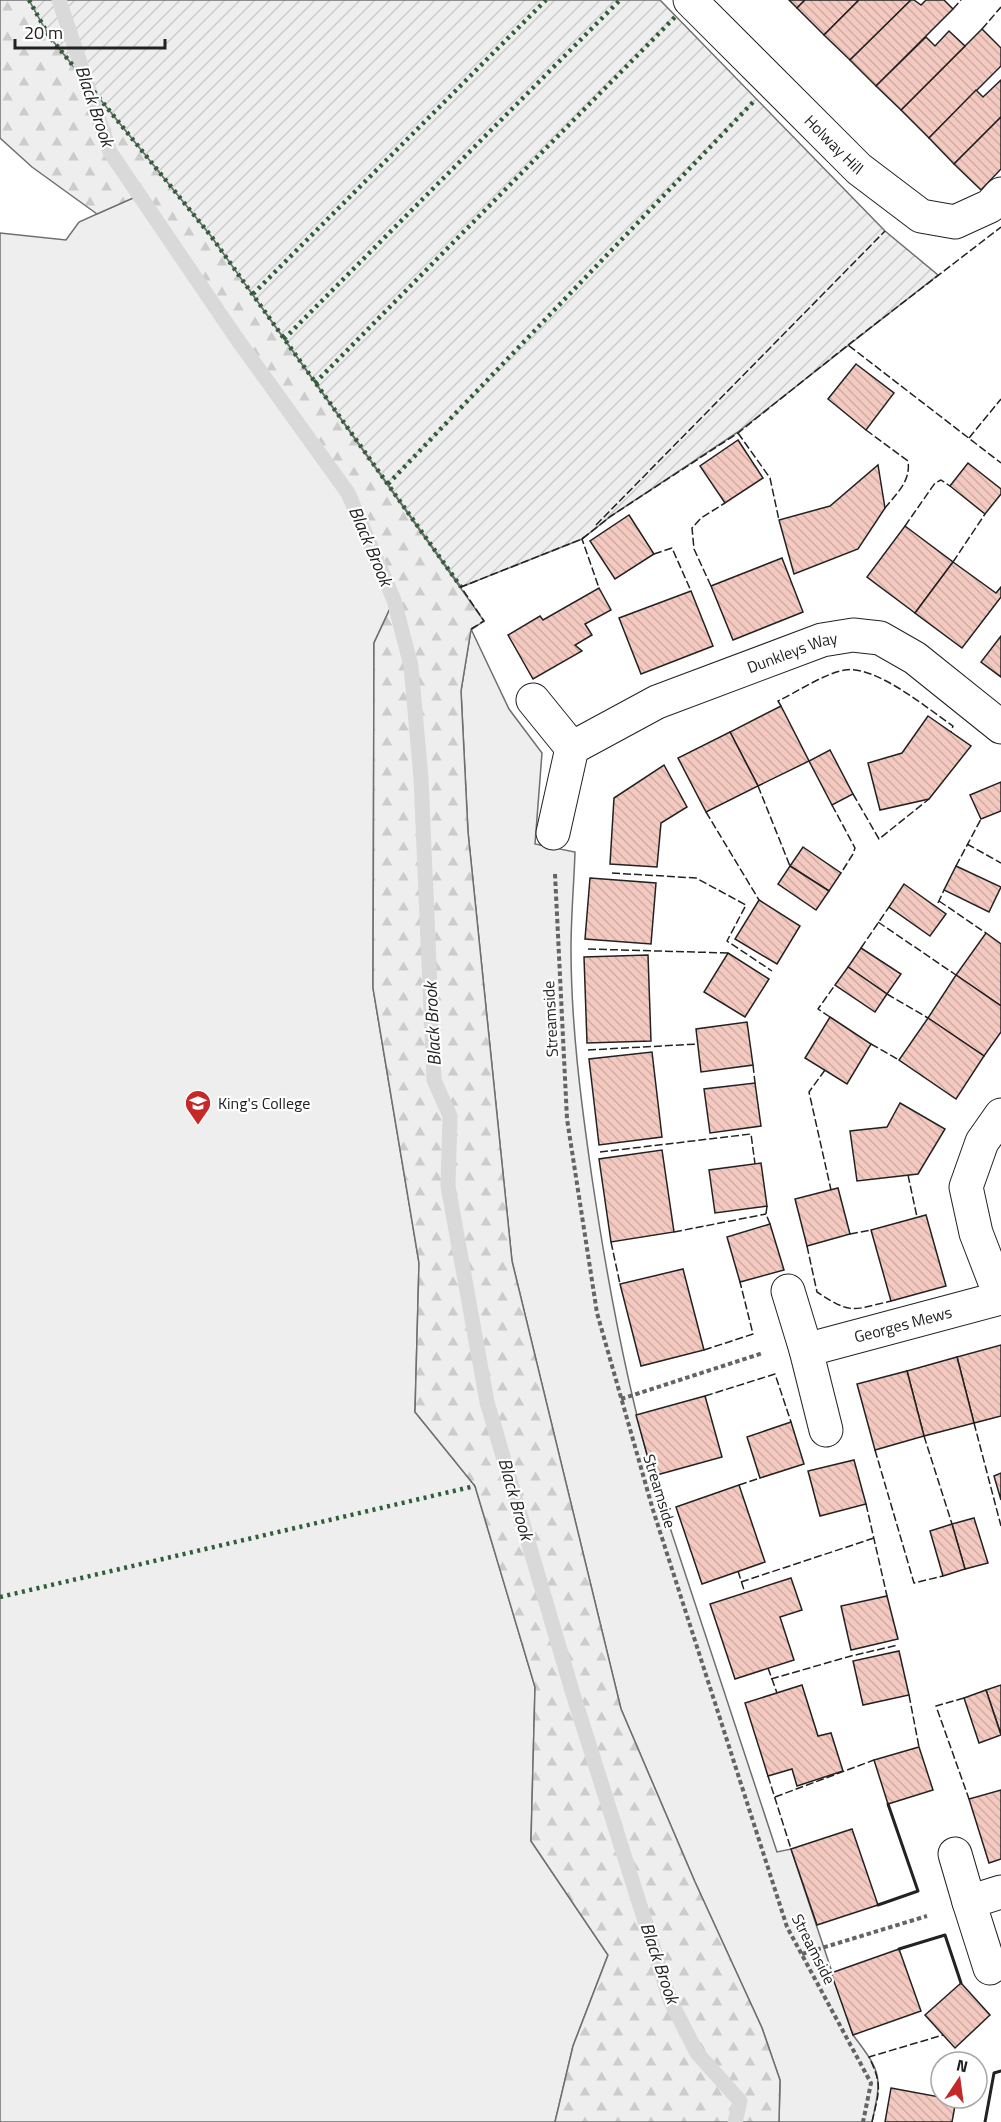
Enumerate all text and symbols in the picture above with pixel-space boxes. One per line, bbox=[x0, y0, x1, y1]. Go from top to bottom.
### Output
scale bar bbox=[15, 12, 165, 50]
text: 20 m bbox=[24, 19, 63, 46]
water label: Black Brook bbox=[69, 62, 122, 152]
street label: Holway Hill bbox=[799, 109, 869, 180]
water label: Black Brook bbox=[342, 502, 401, 592]
street label: Dunkleys Way bbox=[743, 626, 839, 679]
water label: Black Brook bbox=[416, 979, 448, 1067]
street label: Streamside bbox=[536, 980, 564, 1058]
school or university icon: King's College bbox=[183, 1088, 213, 1126]
place label: King's College bbox=[218, 1091, 310, 1115]
street label: Georges Mews bbox=[851, 1300, 954, 1349]
street label: Streamside bbox=[637, 1451, 683, 1531]
water label: Black Brook bbox=[491, 1455, 541, 1545]
street label: Streamside bbox=[786, 1909, 842, 1989]
water label: Black Brook bbox=[634, 1919, 687, 2009]
north arrow bbox=[929, 2050, 989, 2110]
text: N bbox=[954, 2052, 970, 2078]

